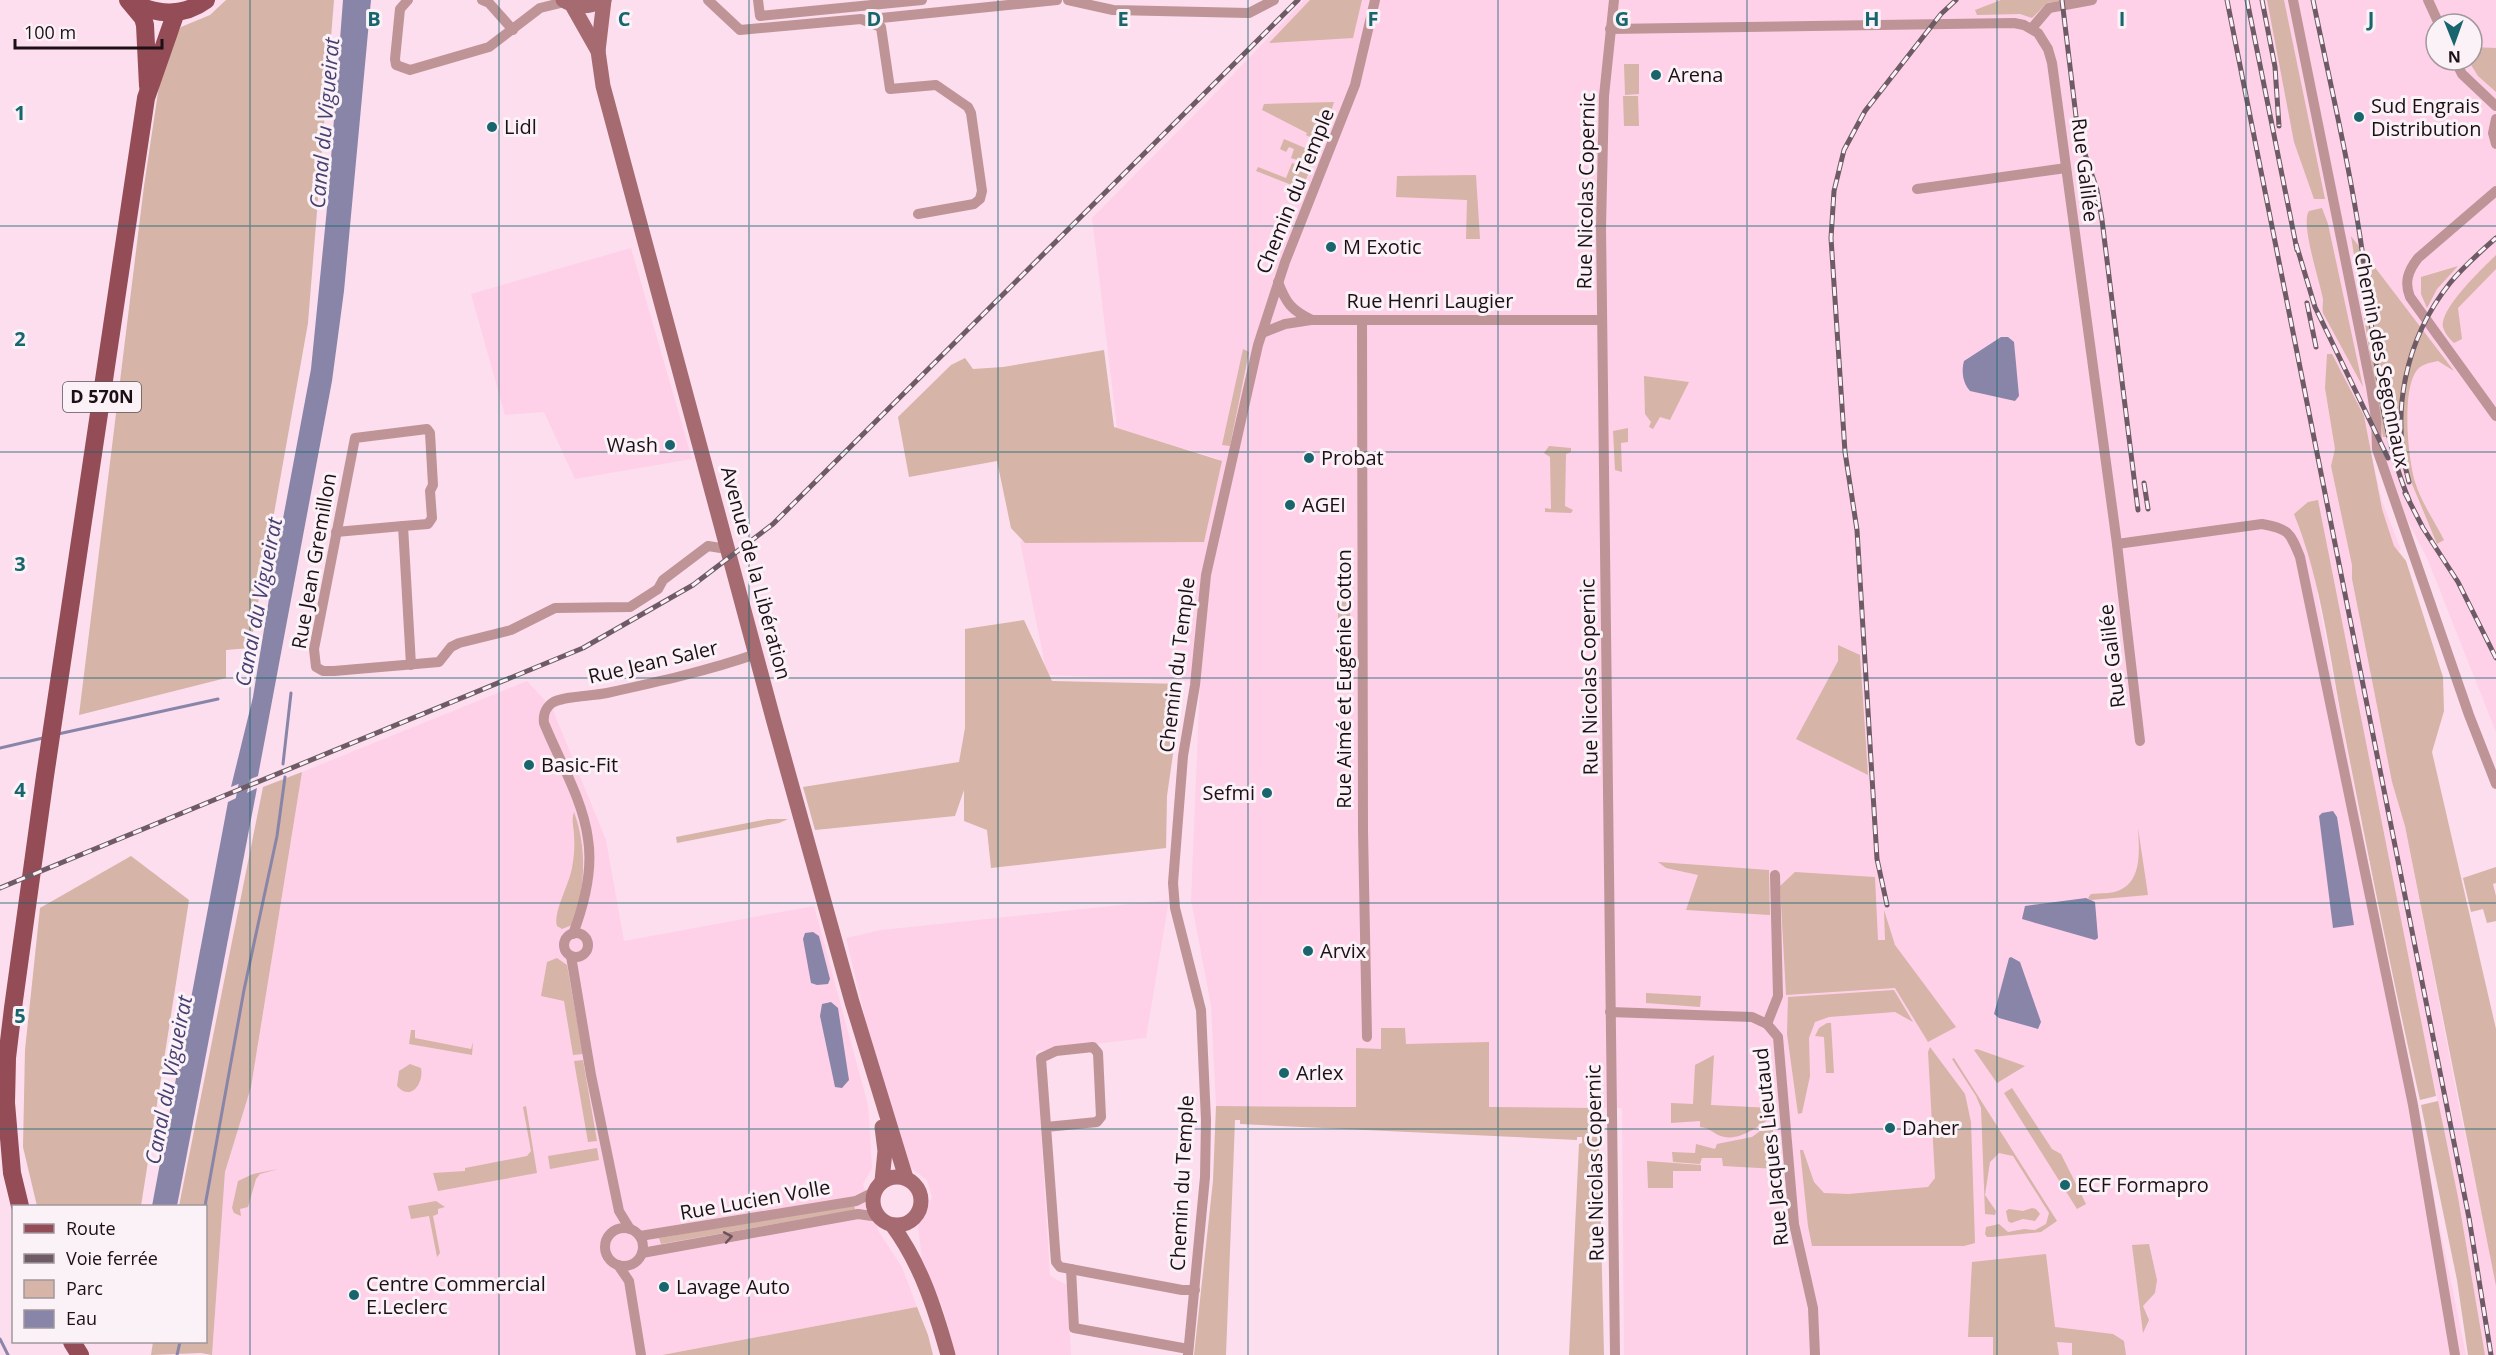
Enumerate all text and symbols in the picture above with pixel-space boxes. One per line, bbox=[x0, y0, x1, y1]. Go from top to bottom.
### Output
text: B bbox=[367, 5, 381, 32]
text: C bbox=[618, 5, 631, 32]
text: D bbox=[867, 5, 881, 32]
text: E bbox=[1117, 5, 1129, 32]
text: F bbox=[1368, 5, 1378, 32]
text: G bbox=[1615, 5, 1629, 32]
text: H bbox=[1864, 5, 1880, 32]
text: I bbox=[2119, 5, 2125, 32]
text: J bbox=[2366, 5, 2374, 32]
scale bar bbox=[15, 12, 162, 50]
north arrow bbox=[2424, 12, 2484, 72]
text: 100 m bbox=[24, 20, 76, 44]
water label: Canal du Vigueirat bbox=[303, 35, 346, 209]
text: N bbox=[2448, 46, 2461, 68]
place label: Arena bbox=[1668, 61, 1723, 88]
marker: Arena bbox=[1649, 68, 1663, 82]
street label: Rue Nicolas Copernic bbox=[1570, 92, 1601, 290]
place label: Sud Engrais Distribution bbox=[2371, 92, 2481, 142]
text: 1 bbox=[14, 99, 26, 126]
street label: Chemin du Temple bbox=[1249, 104, 1340, 278]
marker: Sud Engrais Distribution bbox=[2352, 110, 2366, 124]
place label: Lidl bbox=[504, 113, 537, 140]
street label: Rue Galilée bbox=[2066, 117, 2105, 223]
marker: Lidl bbox=[485, 120, 499, 134]
place label: M Exotic bbox=[1343, 233, 1422, 260]
marker: M Exotic bbox=[1324, 240, 1338, 254]
street label: Chemin des Segonnaux bbox=[2348, 250, 2417, 470]
street label: Rue Henri Laugier bbox=[1347, 287, 1513, 314]
text: 2 bbox=[14, 325, 26, 352]
road number: D 570N bbox=[63, 382, 141, 412]
place label: Wash bbox=[607, 431, 658, 458]
marker: Wash bbox=[663, 438, 677, 452]
place label: Probat bbox=[1321, 444, 1384, 471]
marker: Probat bbox=[1302, 451, 1316, 465]
street label: Avenue de la Libération bbox=[715, 463, 798, 682]
street label: Rue Jean Gremillon bbox=[285, 471, 342, 651]
place label: AGEI bbox=[1302, 491, 1346, 518]
marker: AGEI bbox=[1283, 498, 1297, 512]
water label: Canal du Vigueirat bbox=[228, 514, 288, 689]
street label: Rue Aimé et Eugénie Cotton bbox=[1330, 549, 1357, 809]
text: 3 bbox=[14, 550, 26, 577]
street label: Chemin du Temple bbox=[1152, 576, 1201, 754]
street label: Rue Nicolas Copernic bbox=[1573, 578, 1604, 776]
street label: Rue Galilée bbox=[2092, 603, 2131, 709]
street label: Rue Jean Saler bbox=[585, 633, 721, 690]
place label: Basic-Fit bbox=[541, 751, 618, 778]
marker: Basic-Fit bbox=[522, 758, 536, 772]
text: 4 bbox=[14, 776, 26, 803]
place label: Sefmi bbox=[1203, 779, 1255, 806]
marker: Sefmi bbox=[1260, 786, 1274, 800]
place label: Arvix bbox=[1320, 937, 1367, 964]
marker: Arvix bbox=[1301, 944, 1315, 958]
water label: Canal du Vigueirat bbox=[138, 992, 198, 1167]
text: 5 bbox=[14, 1002, 26, 1029]
street label: Rue Jacques Lieutaud bbox=[1747, 1047, 1794, 1248]
place label: Arlex bbox=[1296, 1059, 1344, 1086]
street label: Rue Nicolas Copernic bbox=[1579, 1064, 1610, 1262]
marker: Arlex bbox=[1277, 1066, 1291, 1080]
street label: Chemin du Temple bbox=[1163, 1094, 1200, 1272]
place label: Daher bbox=[1902, 1114, 1959, 1141]
marker: Daher bbox=[1883, 1121, 1897, 1135]
place label: ECF Formapro bbox=[2077, 1171, 2209, 1198]
street label: Rue Lucien Volle bbox=[678, 1173, 832, 1226]
marker: ECF Formapro bbox=[2058, 1178, 2072, 1192]
legend bbox=[12, 1205, 207, 1343]
text: Route bbox=[66, 1216, 116, 1240]
one-way arrow bbox=[723, 1231, 733, 1243]
text: Voie ferrée bbox=[66, 1246, 158, 1270]
place label: Centre Commercial E.Leclerc bbox=[366, 1270, 546, 1320]
place label: Lavage Auto bbox=[676, 1273, 790, 1300]
text: Parc bbox=[66, 1276, 103, 1300]
marker: Lavage Auto bbox=[657, 1280, 671, 1294]
marker: Centre Commercial E.Leclerc bbox=[347, 1288, 361, 1302]
text: Eau bbox=[66, 1306, 97, 1330]

